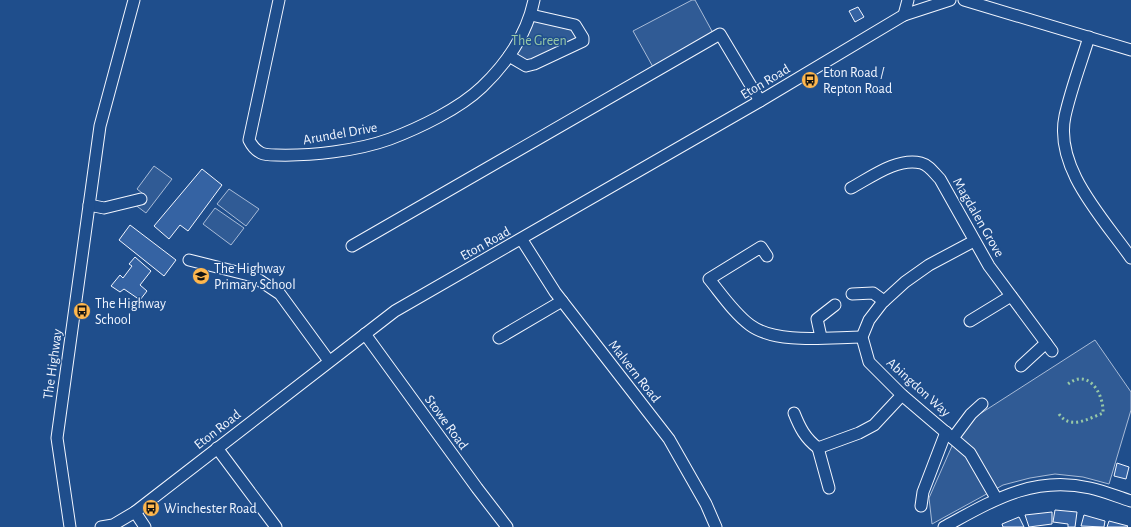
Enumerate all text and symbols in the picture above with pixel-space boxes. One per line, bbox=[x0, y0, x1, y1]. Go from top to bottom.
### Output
park label: The Green bbox=[511, 34, 567, 48]
street label: Eton Road bbox=[738, 62, 793, 102]
place label: Eton Road / Repton Road bbox=[823, 66, 892, 96]
bus stop icon: Eton Road / Repton Road bbox=[800, 70, 820, 90]
street label: Arundel Drive bbox=[302, 121, 378, 147]
street label: Magdalen Grove bbox=[950, 176, 1006, 259]
street label: Eton Road bbox=[458, 224, 513, 263]
place label: The Highway Primary School bbox=[214, 262, 296, 292]
school or university icon: The Highway Primary School bbox=[191, 266, 211, 286]
place label: The Highway School bbox=[95, 297, 166, 327]
bus stop icon: The Highway School bbox=[72, 301, 92, 321]
street label: The Highway bbox=[41, 328, 65, 400]
street label: Malvern Road bbox=[606, 338, 663, 405]
street label: Abingdon Way bbox=[884, 356, 953, 420]
street label: Stowe Road bbox=[422, 393, 470, 452]
street label: Eton Road bbox=[192, 407, 244, 452]
bus stop icon: Winchester Road bbox=[141, 498, 161, 518]
place label: Winchester Road bbox=[164, 502, 257, 516]

